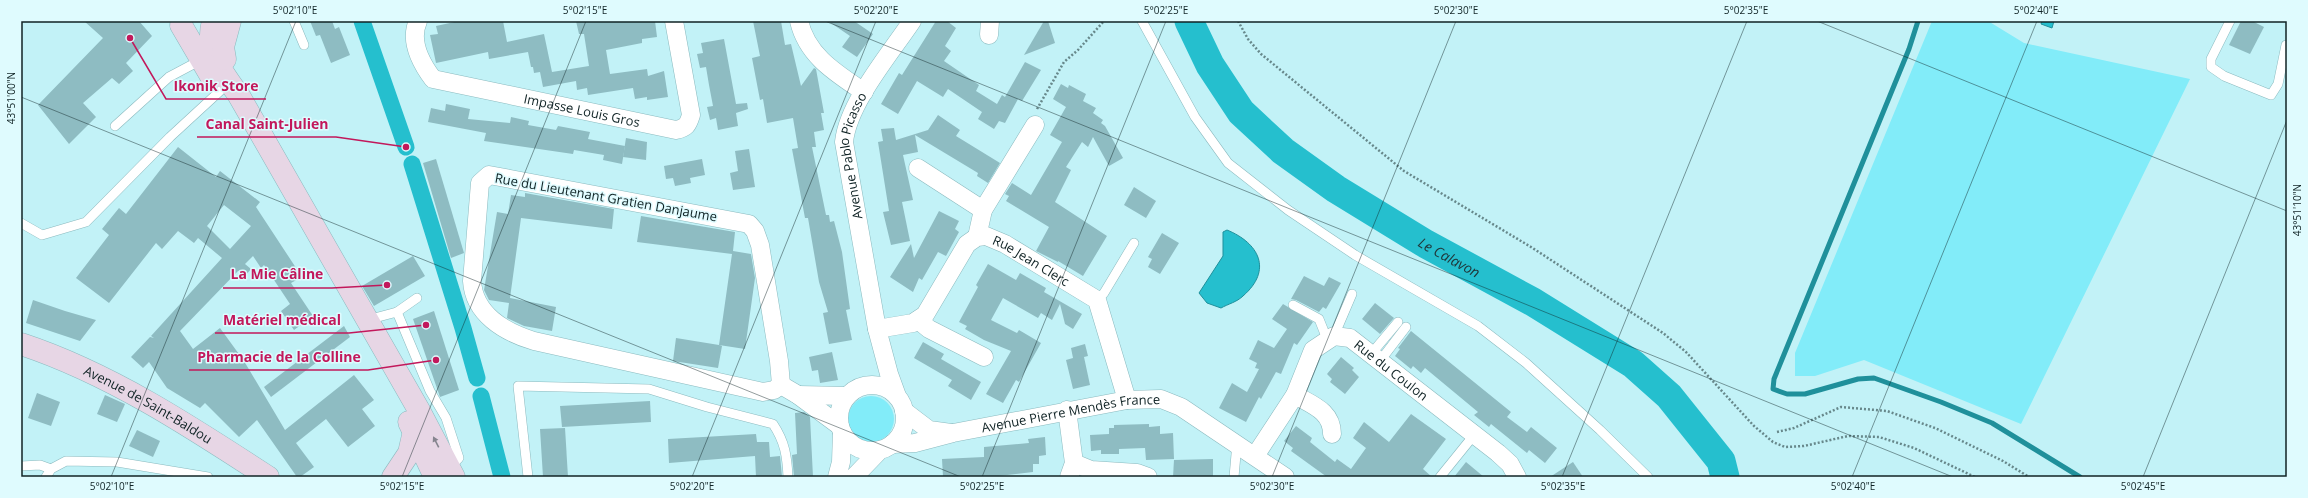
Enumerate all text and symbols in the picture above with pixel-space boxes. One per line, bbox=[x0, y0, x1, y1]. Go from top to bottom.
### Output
text: 5°02'10"E bbox=[273, 3, 317, 17]
text: 5°02'15"E bbox=[563, 3, 607, 17]
text: 5°02'20"E bbox=[854, 3, 898, 17]
text: 5°02'25"E bbox=[1144, 3, 1188, 17]
text: 5°02'30"E bbox=[1434, 3, 1478, 17]
text: 5°02'35"E bbox=[1724, 3, 1768, 17]
text: 5°02'40"E bbox=[2014, 3, 2058, 17]
text: 43°51'00"N bbox=[4, 72, 18, 124]
callout: Ikonik Store bbox=[166, 73, 266, 99]
text: Ikonik Store bbox=[174, 76, 258, 95]
street label: Impasse Louis Gros bbox=[522, 89, 642, 131]
street label: Avenue Pablo Picasso bbox=[835, 89, 871, 221]
callout: Canal Saint-Julien bbox=[197, 111, 336, 137]
text: Canal Saint-Julien bbox=[205, 114, 329, 133]
street label: Rue du Lieutenant Gratien Danjaume bbox=[493, 169, 719, 225]
text: 43°51'10"N bbox=[2290, 184, 2304, 236]
street label: Rue Jean Clerc bbox=[990, 231, 1073, 290]
water label: Le Calavon bbox=[1415, 232, 1484, 281]
callout: La Mie Câline bbox=[223, 262, 332, 288]
text: La Mie Câline bbox=[231, 264, 323, 283]
callout: Matériel médical bbox=[215, 307, 349, 333]
text: Matériel médical bbox=[223, 310, 341, 329]
street label: Rue du Coulon bbox=[1351, 336, 1432, 405]
callout: Pharmacie de la Colline bbox=[189, 344, 368, 370]
text: Pharmacie de la Colline bbox=[197, 347, 361, 366]
street label: Avenue de Saint-Baldou bbox=[81, 361, 216, 448]
street label: Avenue Pierre Mendès France bbox=[980, 390, 1160, 436]
one-way arrow bbox=[433, 436, 439, 448]
text: 5°02'10"E bbox=[90, 479, 134, 493]
text: 5°02'15"E bbox=[380, 479, 424, 493]
text: 5°02'20"E bbox=[670, 479, 714, 493]
text: 5°02'25"E bbox=[960, 479, 1004, 493]
text: 5°02'30"E bbox=[1250, 479, 1294, 493]
text: 5°02'35"E bbox=[1541, 479, 1585, 493]
text: 5°02'40"E bbox=[1831, 479, 1875, 493]
text: 5°02'45"E bbox=[2121, 479, 2165, 493]

